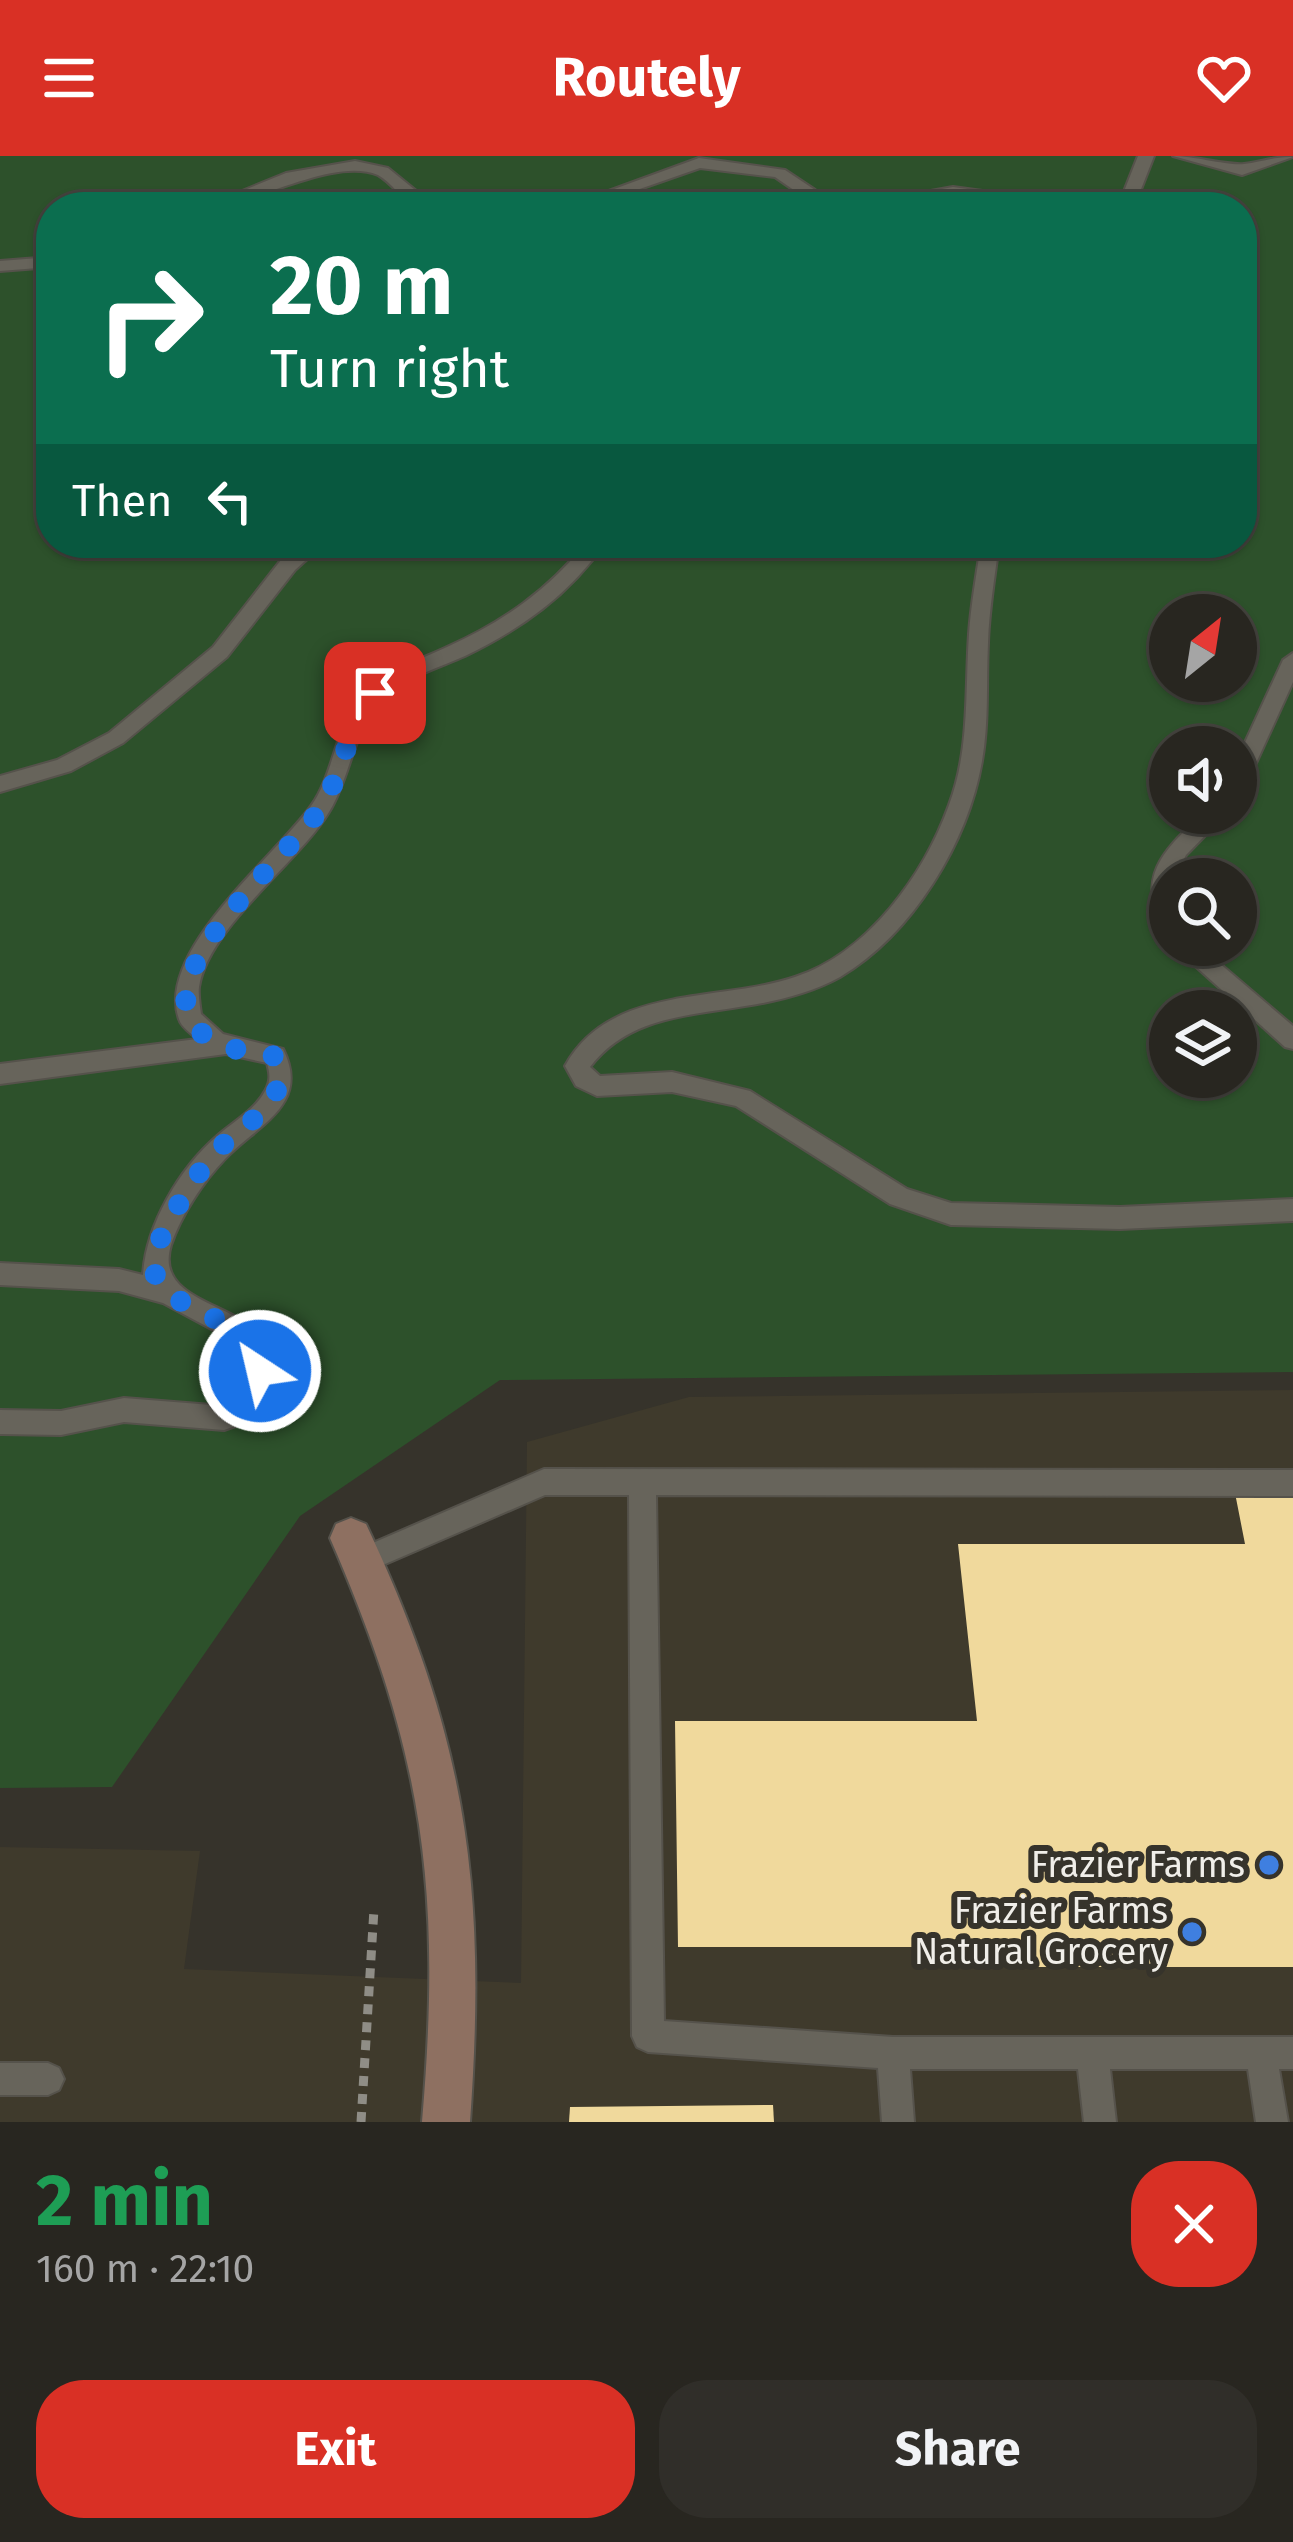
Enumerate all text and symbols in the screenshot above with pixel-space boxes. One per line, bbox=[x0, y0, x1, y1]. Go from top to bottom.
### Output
icon: menu bbox=[36, 45, 102, 111]
icon: heart bbox=[1191, 45, 1257, 111]
text: Routely bbox=[552, 46, 741, 110]
text: 20 m bbox=[270, 235, 453, 336]
icon: right bbox=[72, 240, 228, 396]
text: Turn right bbox=[270, 337, 509, 401]
icon: left bbox=[197, 468, 263, 534]
text: Then bbox=[72, 474, 173, 528]
north arrow bbox=[1149, 594, 1257, 702]
map controls bbox=[1149, 594, 1257, 1098]
pin bbox=[324, 642, 426, 744]
icon: arrive bbox=[342, 660, 408, 726]
button: sound bbox=[1149, 726, 1257, 834]
button: search bbox=[1149, 858, 1257, 966]
button: layers bbox=[1149, 990, 1257, 1098]
position arrow bbox=[197, 1308, 323, 1434]
place label: Frazier Farms bbox=[1031, 1843, 1245, 1887]
marker: Frazier Farms bbox=[1256, 1852, 1282, 1878]
place label: Frazier Farms Natural Grocery bbox=[914, 1889, 1168, 1974]
marker: Frazier Farms Natural Grocery bbox=[1179, 1919, 1205, 1945]
text: 2 min bbox=[36, 2158, 213, 2244]
button: close bbox=[1131, 2161, 1257, 2287]
text: 160 m · 22:10 bbox=[36, 2246, 254, 2292]
button: Exit bbox=[36, 2380, 635, 2518]
button: Share bbox=[659, 2380, 1257, 2518]

